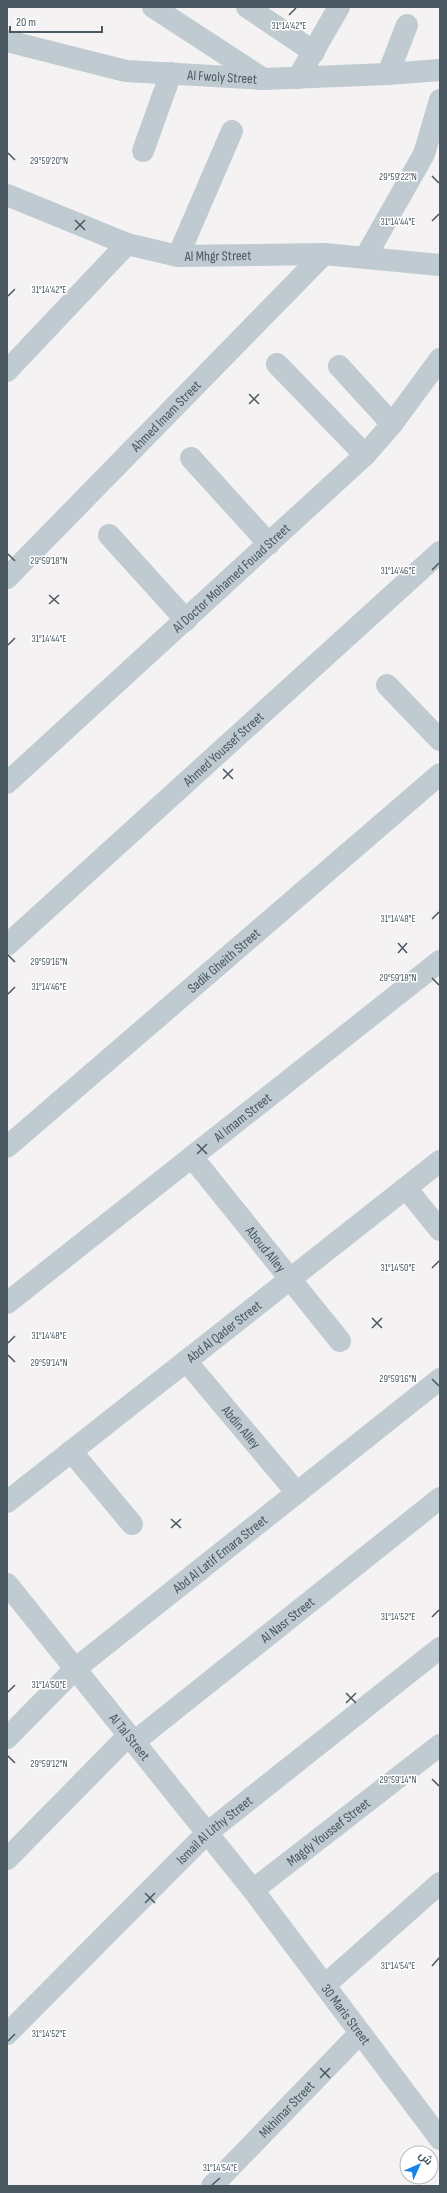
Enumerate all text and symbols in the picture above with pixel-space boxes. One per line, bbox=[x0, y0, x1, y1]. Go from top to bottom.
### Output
scale bar bbox=[10, 8, 102, 34]
text: 20 m bbox=[16, 15, 36, 30]
text: 31°14'42"E bbox=[272, 20, 306, 32]
street label: Al Fwoly Street bbox=[186, 67, 257, 88]
text: 29°59'20"N bbox=[30, 155, 68, 167]
text: 29°59'22"N bbox=[379, 171, 417, 183]
text: 31°14'44"E bbox=[381, 216, 415, 228]
street label: Al Mhgr Street bbox=[183, 247, 252, 265]
text: 31°14'42"E bbox=[32, 284, 66, 296]
street label: Ahmed Imam Street bbox=[127, 377, 205, 456]
street label: Al Doctor Mohamed Fouad Street bbox=[168, 520, 294, 637]
text: 29°59'18"N bbox=[30, 555, 68, 567]
text: 31°14'46"E bbox=[380, 565, 416, 577]
text: 31°14'44"E bbox=[32, 633, 66, 645]
street label: Ahmed Youssef Street bbox=[179, 708, 267, 791]
text: 31°14'48"E bbox=[380, 913, 416, 925]
street label: Sadik Gheith Street bbox=[184, 925, 264, 997]
text: 29°59'16"N bbox=[30, 956, 68, 968]
text: 29°59'18"N bbox=[379, 972, 417, 984]
text: 31°14'46"E bbox=[31, 981, 67, 993]
street label: Al Imam Street bbox=[210, 1089, 275, 1146]
street label: Aboud Alley bbox=[241, 1222, 290, 1276]
text: 31°14'50"E bbox=[381, 1262, 415, 1274]
street label: Abd Al Qader Street bbox=[182, 1297, 265, 1367]
text: 31°14'48"E bbox=[31, 1330, 67, 1342]
text: 29°59'14"N bbox=[30, 1357, 68, 1369]
text: 29°59'16"N bbox=[379, 1373, 417, 1385]
street label: Abdin Alley bbox=[217, 1401, 264, 1453]
street label: Abd Al Latif Emara Street bbox=[169, 1511, 271, 1598]
street label: Al Nasr Street bbox=[256, 1593, 318, 1648]
text: 31°14'52"E bbox=[381, 1611, 415, 1623]
text: 31°14'50"E bbox=[32, 1679, 66, 1691]
street label: Al Tal Street bbox=[105, 1709, 153, 1764]
text: 29°59'12"N bbox=[30, 1758, 68, 1770]
text: 29°59'14"N bbox=[379, 1774, 417, 1786]
street label: Ismail Al Lithy Street bbox=[173, 1792, 256, 1868]
street label: Magdy Youssef Street bbox=[283, 1795, 373, 1870]
text: 31°14'54"E bbox=[381, 1960, 415, 1972]
street label: 30 Maris Street bbox=[318, 1981, 374, 2048]
text: 31°14'52"E bbox=[32, 2028, 66, 2040]
street label: Mkhimar Street bbox=[255, 2077, 318, 2141]
north arrow bbox=[399, 2145, 439, 2185]
text: ش bbox=[416, 2149, 435, 2168]
text: 31°14'54"E bbox=[203, 2162, 237, 2174]

